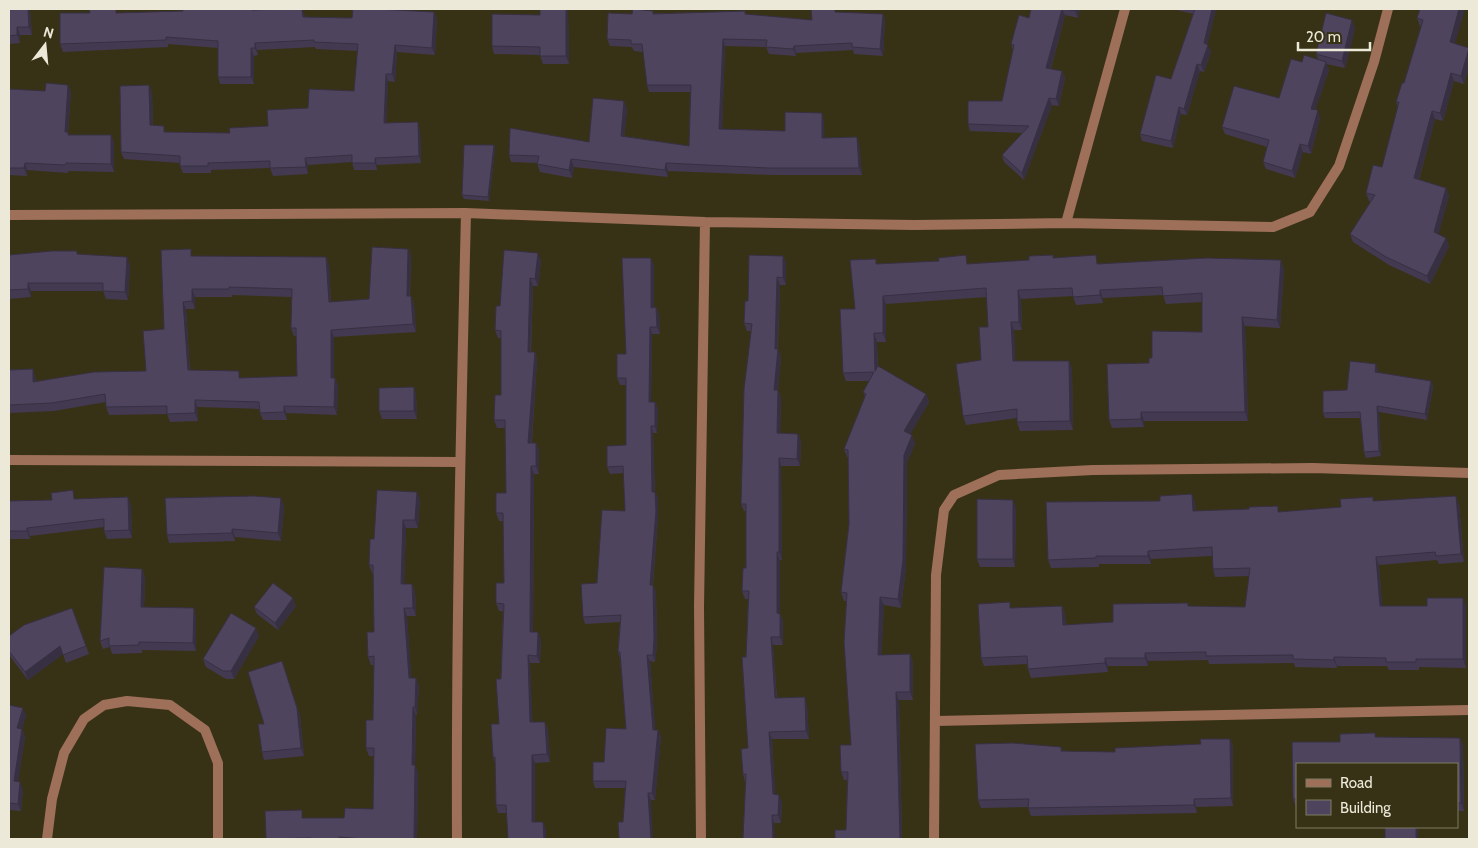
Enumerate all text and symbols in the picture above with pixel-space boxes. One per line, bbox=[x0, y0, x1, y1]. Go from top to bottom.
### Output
north arrow bbox=[20, 20, 70, 70]
scale bar bbox=[1298, 20, 1370, 52]
text: N bbox=[41, 22, 56, 43]
text: 20 m bbox=[1306, 28, 1341, 46]
legend bbox=[1296, 763, 1458, 828]
text: Road bbox=[1340, 774, 1373, 792]
text: Building bbox=[1340, 799, 1391, 817]

